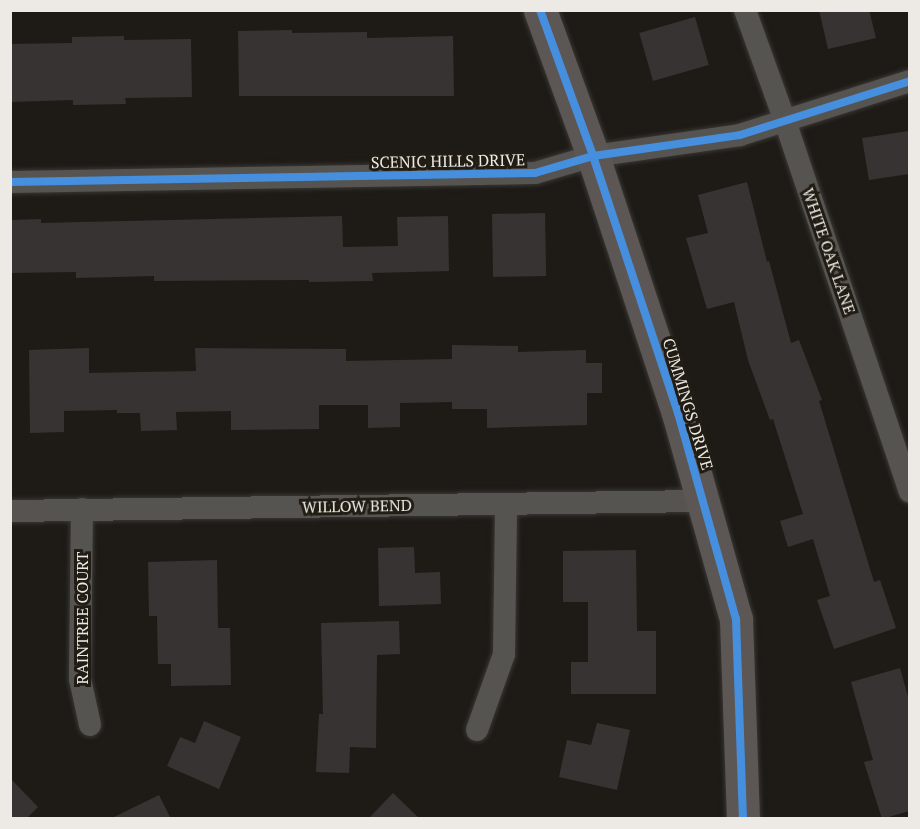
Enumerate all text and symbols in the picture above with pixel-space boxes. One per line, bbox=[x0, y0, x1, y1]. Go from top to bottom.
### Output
street label: SCENIC HILLS DRIVE bbox=[371, 150, 525, 172]
street label: WHITE OAK LANE bbox=[798, 185, 860, 317]
street label: CUMMINGS DRIVE bbox=[659, 336, 717, 472]
street label: WILLOW BEND bbox=[302, 495, 412, 517]
street label: RAINTREE COURT bbox=[72, 552, 92, 684]

